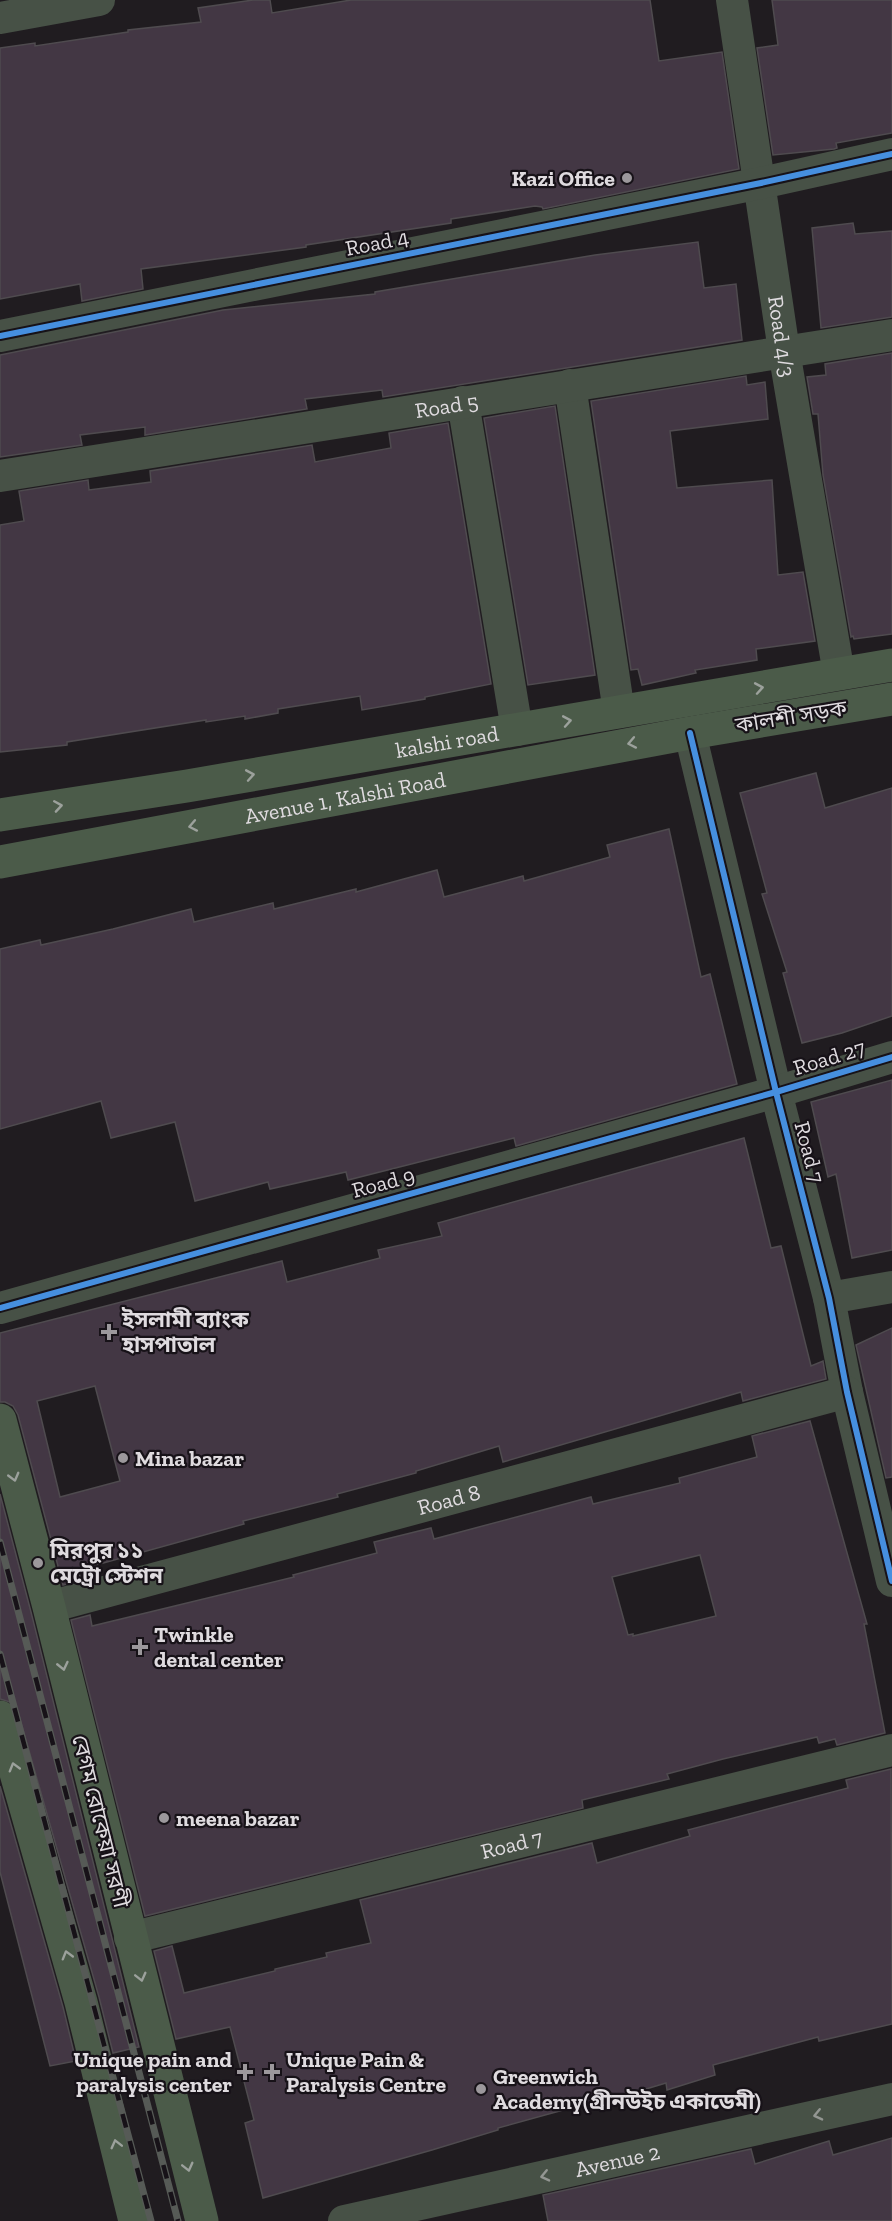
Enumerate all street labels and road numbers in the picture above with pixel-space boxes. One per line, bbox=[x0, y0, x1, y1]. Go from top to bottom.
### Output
street label: Road 4 bbox=[343, 223, 411, 262]
street label: Road 4/3 bbox=[762, 294, 801, 379]
street label: Road 5 bbox=[413, 388, 480, 424]
street label: কালশী সড়ক bbox=[732, 694, 849, 739]
street label: kalshi road bbox=[393, 720, 501, 764]
street label: Avenue 1, Kalshi Road bbox=[243, 766, 448, 830]
street label: Road 27 bbox=[790, 1034, 869, 1081]
street label: Road 7 bbox=[788, 1118, 831, 1187]
street label: Road 9 bbox=[349, 1161, 418, 1204]
street label: Road 8 bbox=[414, 1478, 483, 1521]
street label: বেগম রোকেয়া সরণী bbox=[66, 1732, 135, 1911]
street label: Road 7 bbox=[478, 1824, 546, 1865]
street label: Avenue 2 bbox=[572, 2138, 662, 2183]

